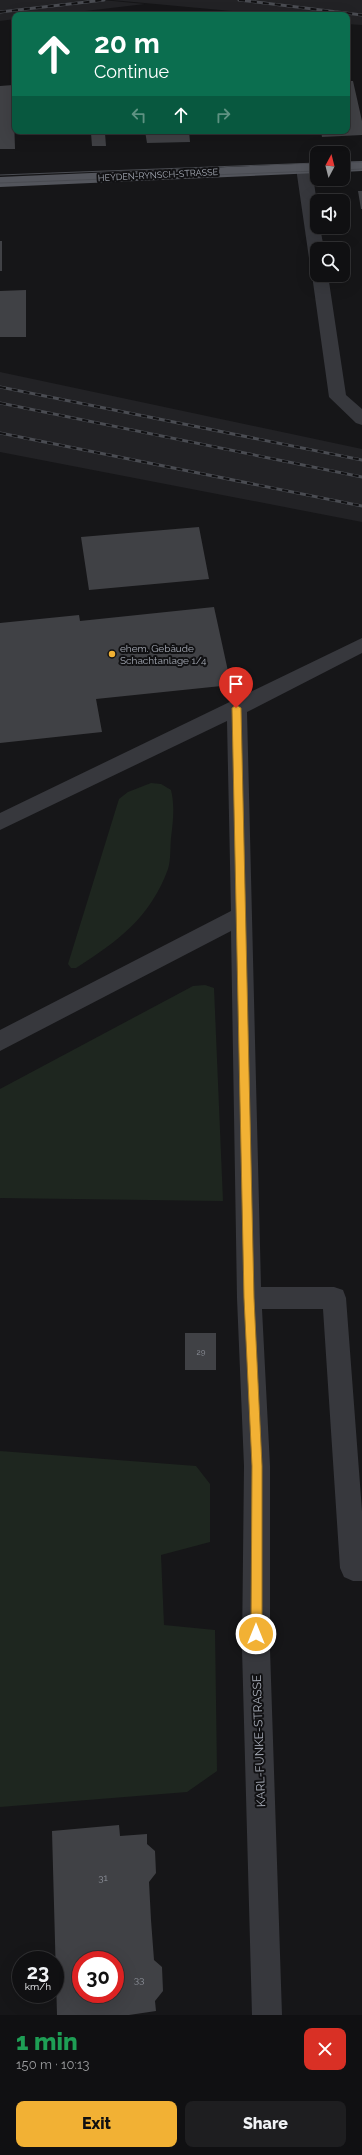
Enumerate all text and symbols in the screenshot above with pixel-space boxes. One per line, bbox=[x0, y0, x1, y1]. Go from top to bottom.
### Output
text: 20 m bbox=[94, 27, 160, 60]
icon: ahead bbox=[28, 28, 80, 80]
text: Continue bbox=[94, 61, 169, 82]
icon: left bbox=[128, 104, 150, 126]
icon: ahead bbox=[170, 104, 192, 126]
icon: right bbox=[212, 104, 234, 126]
north arrow bbox=[310, 146, 350, 186]
map controls bbox=[310, 146, 350, 282]
street label: HEYDEN-RYNSCH-STRASSE bbox=[98, 167, 219, 183]
button: sound bbox=[310, 194, 350, 234]
button: search bbox=[310, 242, 350, 282]
place label: ehem. Gebäude Schachtanlage 1/4 bbox=[120, 643, 207, 666]
marker: ehem. Gebäude Schachtanlage 1/4 bbox=[107, 649, 117, 659]
pin bbox=[219, 667, 253, 708]
icon: arrive bbox=[225, 673, 247, 695]
house number: 29 bbox=[197, 1347, 206, 1357]
position arrow bbox=[235, 1613, 277, 1655]
street label: KARL-FUNKE-STRASSE bbox=[250, 1675, 268, 1807]
house number: 31 bbox=[98, 1872, 109, 1883]
speed limit sign: 30 bbox=[72, 1951, 124, 2003]
text: 23 bbox=[27, 1960, 49, 1984]
house number: 33 bbox=[134, 1974, 144, 1985]
text: km/h bbox=[25, 1981, 51, 1992]
text: 1 min bbox=[16, 2027, 78, 2056]
button: close bbox=[304, 2028, 346, 2070]
text: 150 m · 10:13 bbox=[16, 2057, 89, 2072]
button: Exit bbox=[16, 2101, 177, 2147]
button: Share bbox=[185, 2101, 346, 2147]

